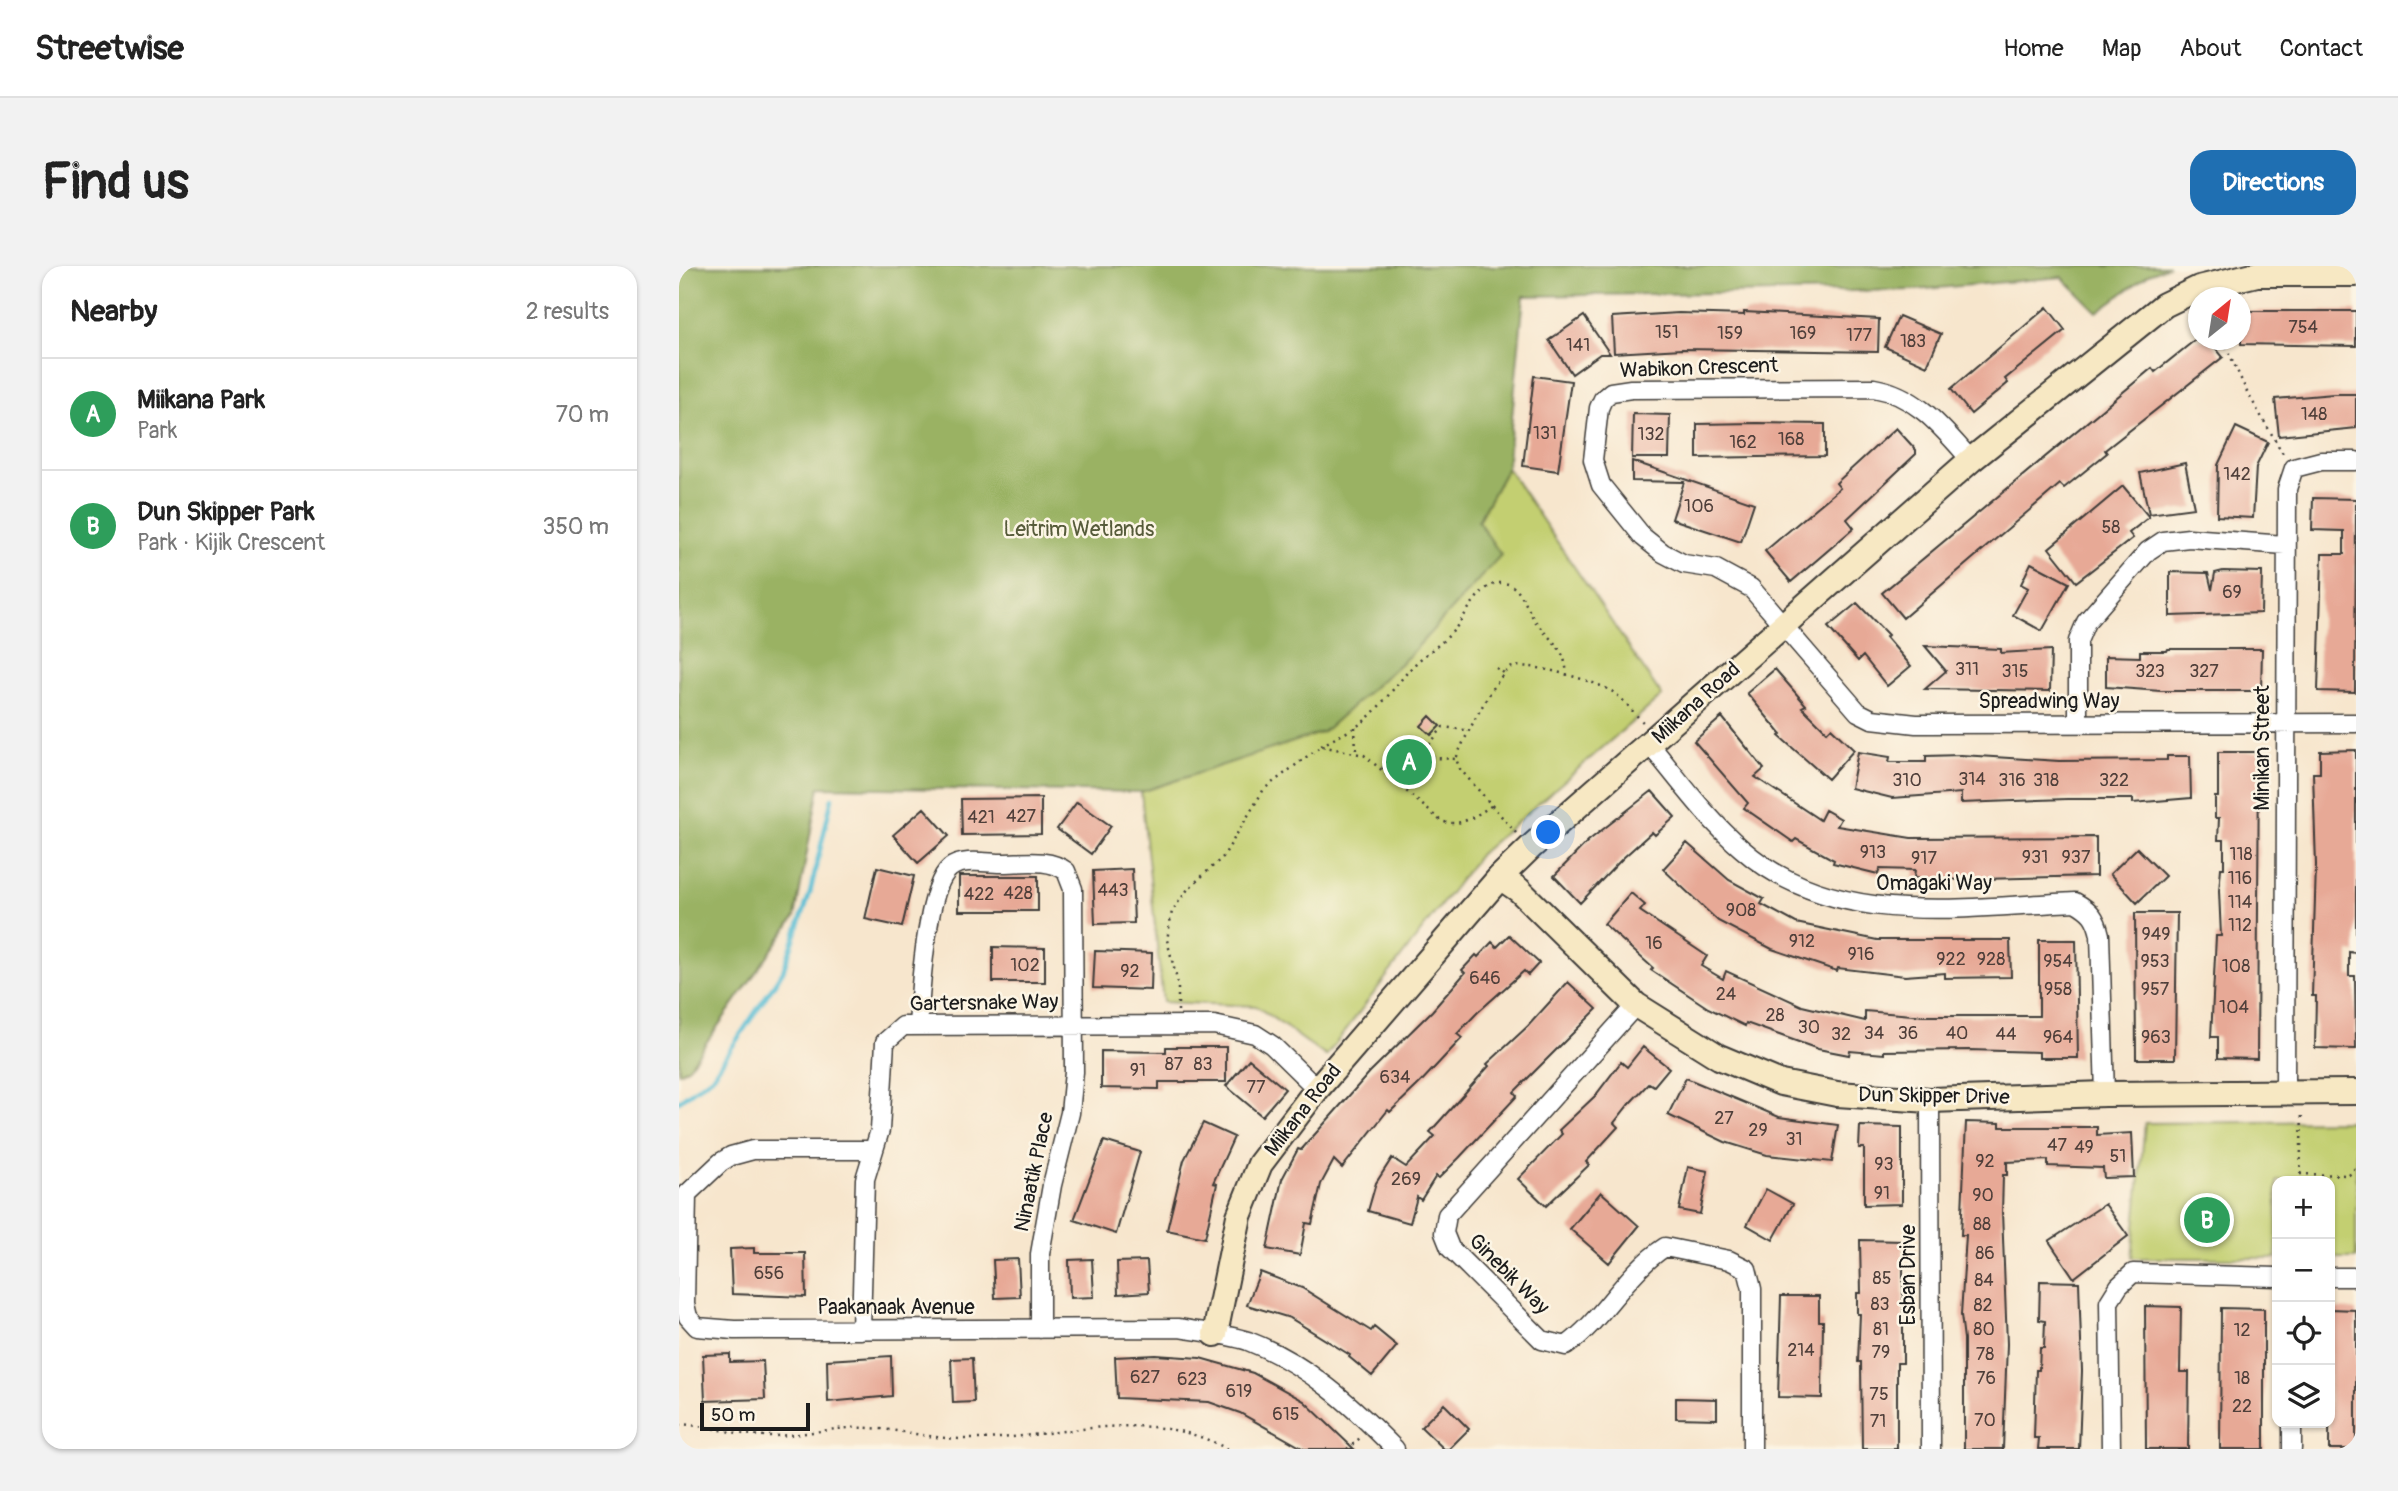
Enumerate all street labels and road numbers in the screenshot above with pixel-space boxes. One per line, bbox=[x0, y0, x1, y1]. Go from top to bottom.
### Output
street label: Wabikon Crescent bbox=[1619, 352, 1779, 384]
street label: Miikana Road bbox=[1646, 656, 1746, 750]
street label: Minikan Street bbox=[2249, 685, 2276, 811]
street label: Spreadwing Way bbox=[1978, 688, 2120, 715]
street label: Omagaki Way bbox=[1876, 870, 1992, 897]
street label: Gartersnake Way bbox=[909, 988, 1059, 1018]
street label: Miikana Road bbox=[1258, 1058, 1348, 1162]
street label: Dun Skipper Drive bbox=[1858, 1081, 2011, 1111]
street label: Ninaatik Place bbox=[1008, 1109, 1060, 1234]
street label: Esban Drive bbox=[1895, 1224, 1922, 1326]
street label: Ginebik Way bbox=[1463, 1228, 1555, 1320]
street label: Paakanaak Avenue bbox=[817, 1294, 975, 1321]

